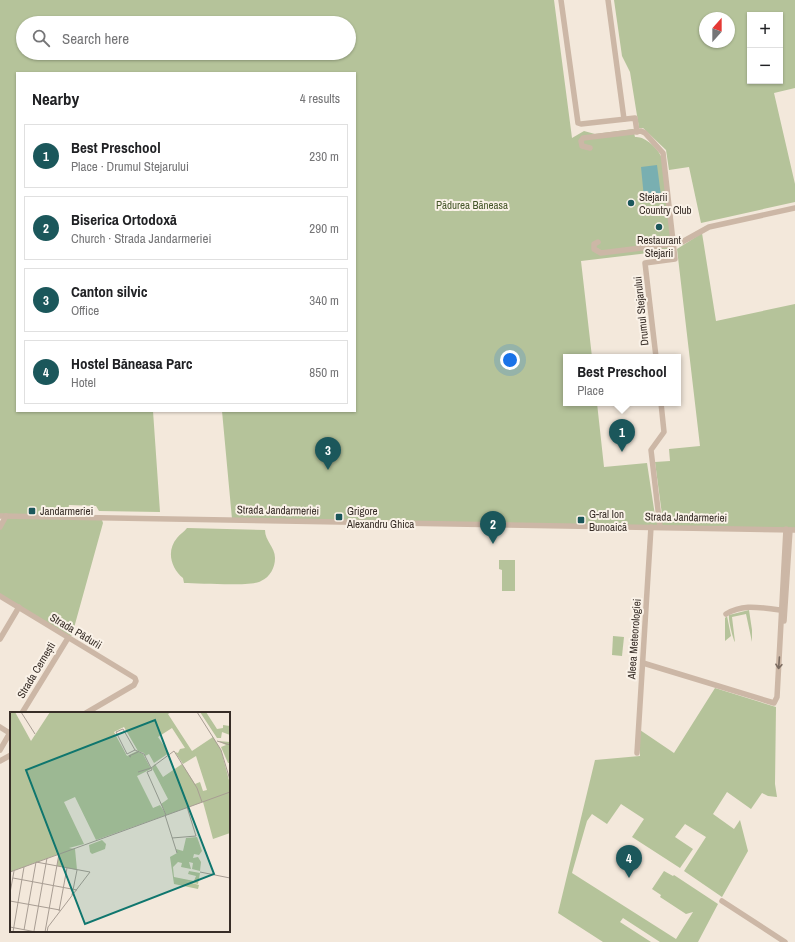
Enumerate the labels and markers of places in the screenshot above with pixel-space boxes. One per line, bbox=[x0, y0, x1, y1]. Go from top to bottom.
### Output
place label: Stejarii Country Club bbox=[639, 190, 692, 217]
marker: Stejarii Country Club bbox=[626, 198, 636, 208]
marker: Restaurant Stejarii bbox=[654, 222, 664, 232]
place label: Restaurant Stejarii bbox=[637, 233, 682, 260]
pin: 1 bbox=[609, 419, 635, 452]
pin: 3 bbox=[315, 437, 341, 470]
place label: Jandarmeriei bbox=[40, 504, 93, 518]
place label: Grigore Alexandru Ghica bbox=[346, 504, 414, 531]
marker: Jandarmeriei bbox=[27, 506, 37, 516]
place label: G-ral Ion Bunoaică bbox=[589, 507, 627, 534]
pin: 2 bbox=[480, 511, 506, 544]
marker: Grigore Alexandru Ghica bbox=[334, 512, 344, 522]
marker: G-ral Ion Bunoaică bbox=[576, 515, 586, 525]
pin: 4 bbox=[616, 845, 642, 878]

